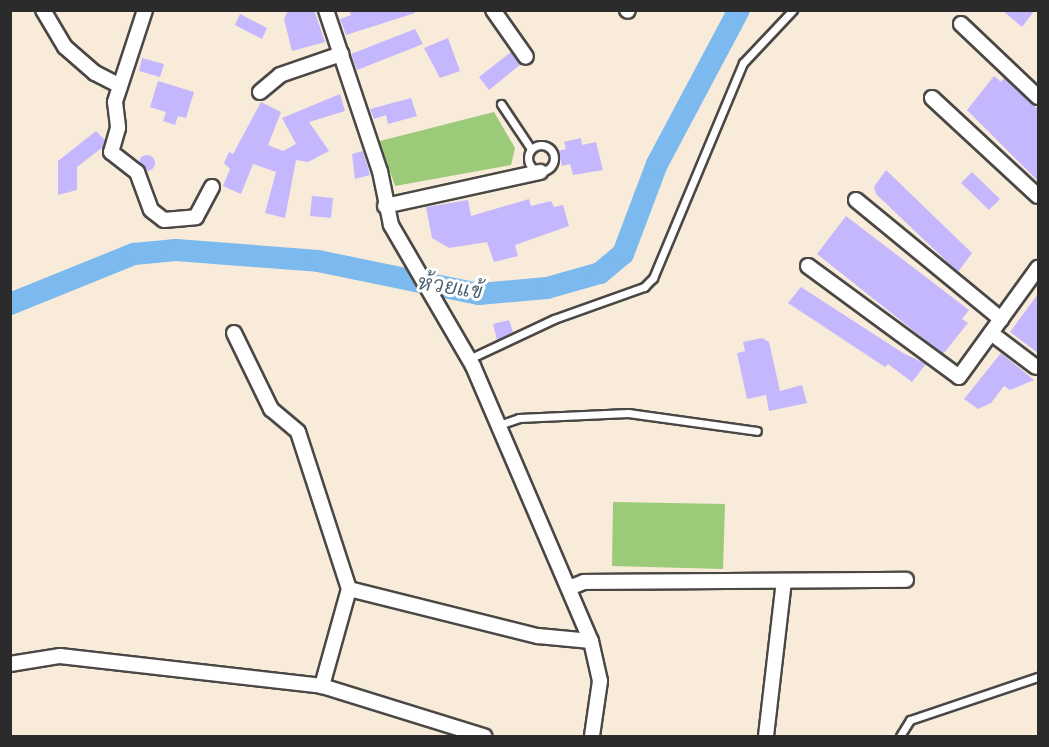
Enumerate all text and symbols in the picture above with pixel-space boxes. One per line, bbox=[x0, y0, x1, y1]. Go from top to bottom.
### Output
water label: ห้วยแข้ bbox=[415, 268, 485, 304]

